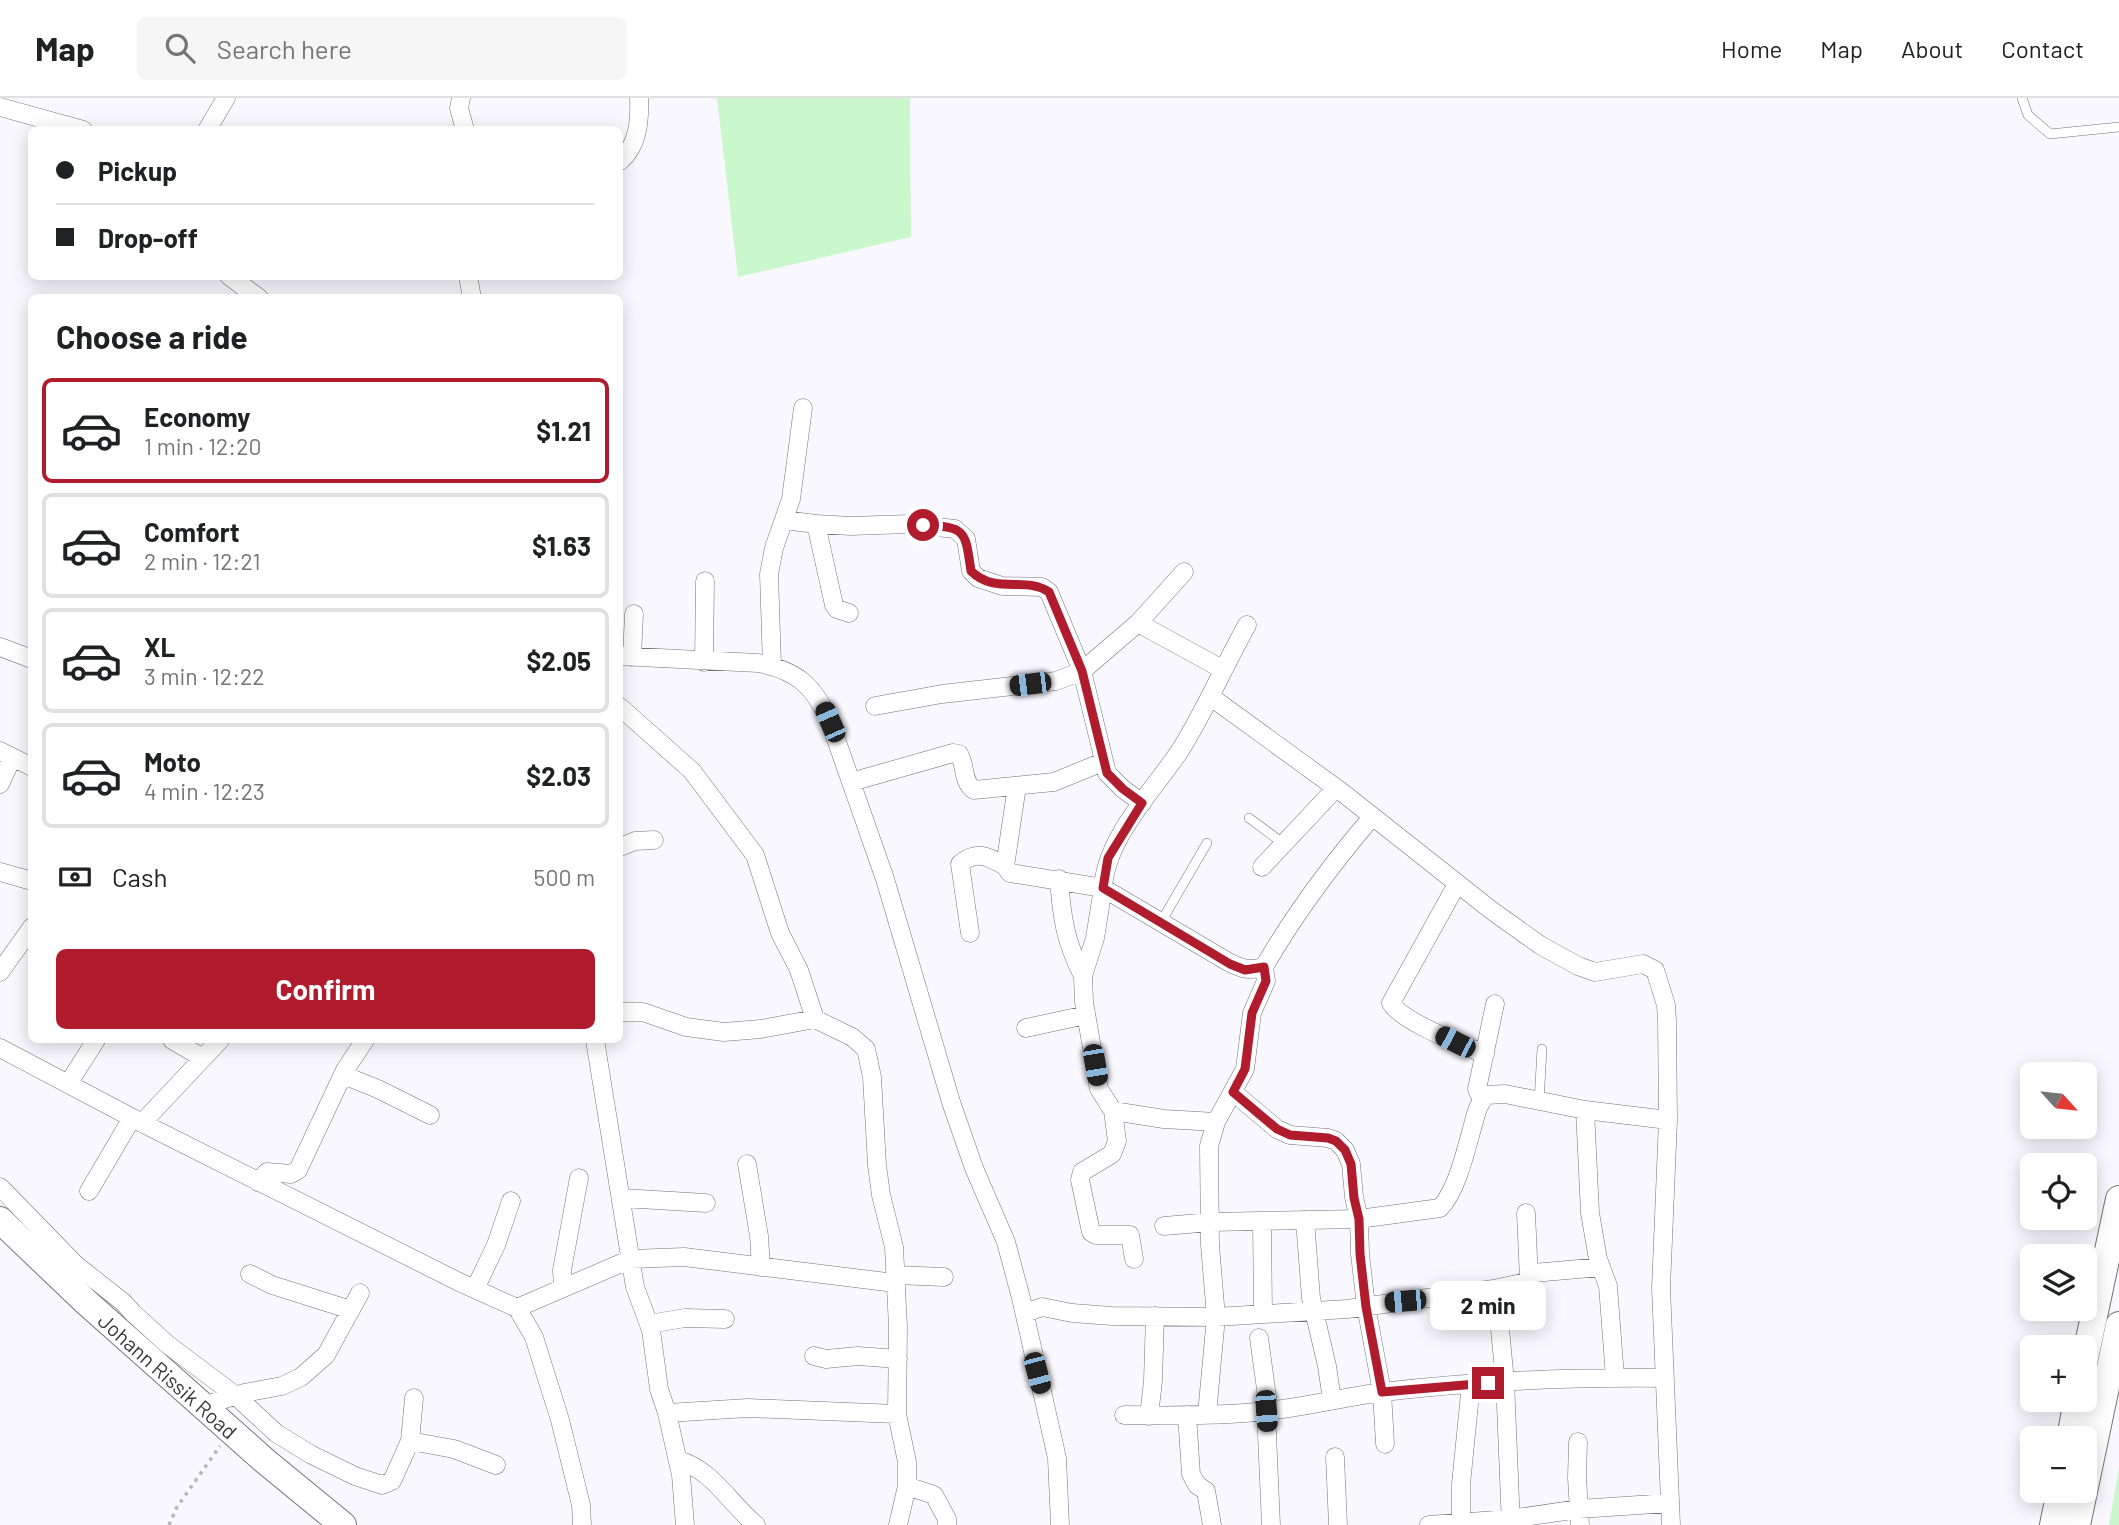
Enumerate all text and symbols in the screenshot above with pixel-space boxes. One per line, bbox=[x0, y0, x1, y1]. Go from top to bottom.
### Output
search box bbox=[137, 17, 627, 80]
text: Map bbox=[35, 28, 95, 68]
icon: search bbox=[161, 29, 199, 67]
text: Search here bbox=[217, 33, 352, 64]
text: Home bbox=[1721, 34, 1782, 63]
text: Map bbox=[1820, 34, 1863, 63]
text: About bbox=[1901, 34, 1963, 63]
text: Contact bbox=[2001, 34, 2084, 63]
text: Pickup bbox=[98, 155, 177, 186]
text: Drop-off bbox=[98, 222, 198, 253]
text: Choose a ride bbox=[56, 317, 248, 355]
icon: car bbox=[60, 399, 123, 462]
text: Economy bbox=[144, 401, 250, 432]
text: $1.21 bbox=[536, 415, 591, 446]
text: 1 min · 12:20 bbox=[144, 432, 261, 460]
route start bbox=[907, 509, 939, 541]
icon: car bbox=[60, 514, 123, 577]
text: Comfort bbox=[144, 516, 240, 547]
text: $1.63 bbox=[532, 530, 591, 561]
text: 2 min · 12:21 bbox=[144, 547, 260, 575]
icon: car bbox=[60, 629, 123, 692]
text: XL bbox=[144, 631, 175, 662]
text: $2.05 bbox=[526, 645, 591, 676]
text: 3 min · 12:22 bbox=[144, 662, 265, 690]
car bbox=[1008, 671, 1053, 697]
car bbox=[812, 699, 849, 745]
icon: car bbox=[60, 744, 123, 807]
text: Moto bbox=[144, 746, 201, 777]
text: $2.03 bbox=[526, 760, 591, 791]
text: 4 min · 12:23 bbox=[144, 777, 265, 805]
icon: cash bbox=[56, 858, 94, 896]
text: Cash bbox=[112, 861, 167, 892]
text: 500 m bbox=[534, 863, 595, 891]
button: Confirm bbox=[56, 949, 595, 1029]
car bbox=[1432, 1023, 1479, 1061]
car bbox=[1082, 1042, 1109, 1088]
north arrow bbox=[2020, 1062, 2096, 1139]
map controls bbox=[2020, 1062, 2097, 1503]
button: locate bbox=[2020, 1153, 2097, 1230]
button: layers bbox=[2020, 1244, 2097, 1321]
callout: 2 min bbox=[1430, 1282, 1546, 1330]
car bbox=[1384, 1289, 1427, 1313]
text: 2 min bbox=[1460, 1291, 1516, 1319]
street label: Johann Rissik Road bbox=[94, 1307, 243, 1443]
button: + bbox=[2020, 1335, 2097, 1412]
car bbox=[1022, 1350, 1053, 1396]
route end bbox=[1472, 1367, 1504, 1399]
car bbox=[1255, 1389, 1278, 1433]
button: − bbox=[2020, 1426, 2097, 1503]

